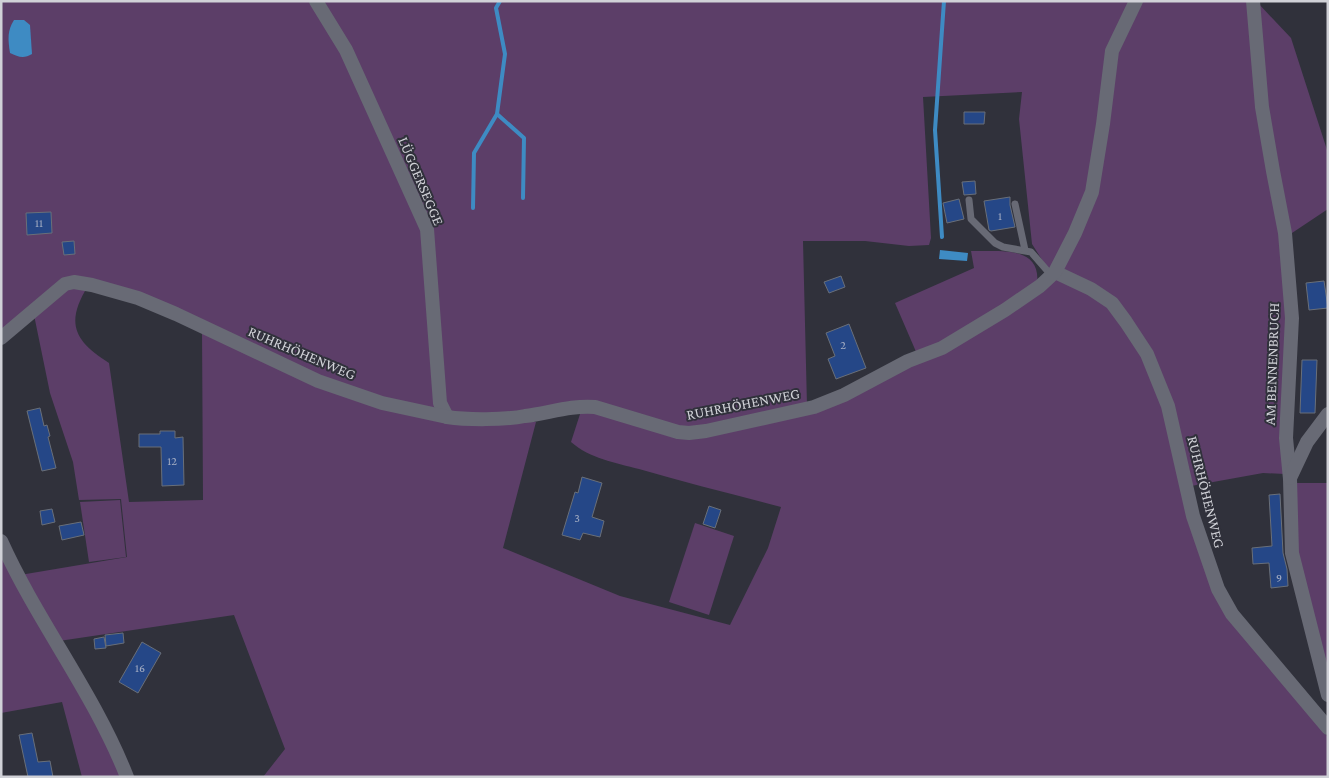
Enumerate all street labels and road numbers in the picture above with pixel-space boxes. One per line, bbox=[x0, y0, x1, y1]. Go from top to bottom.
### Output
street label: LÜGGERSEGGE bbox=[395, 134, 447, 228]
street label: AM BENNENBRUCH bbox=[1262, 302, 1282, 426]
street label: RUHRHÖHENWEG bbox=[246, 323, 358, 383]
street label: RUHRHÖHENWEG bbox=[685, 385, 801, 423]
street label: RUHRHÖHENWEG bbox=[1184, 434, 1228, 550]

